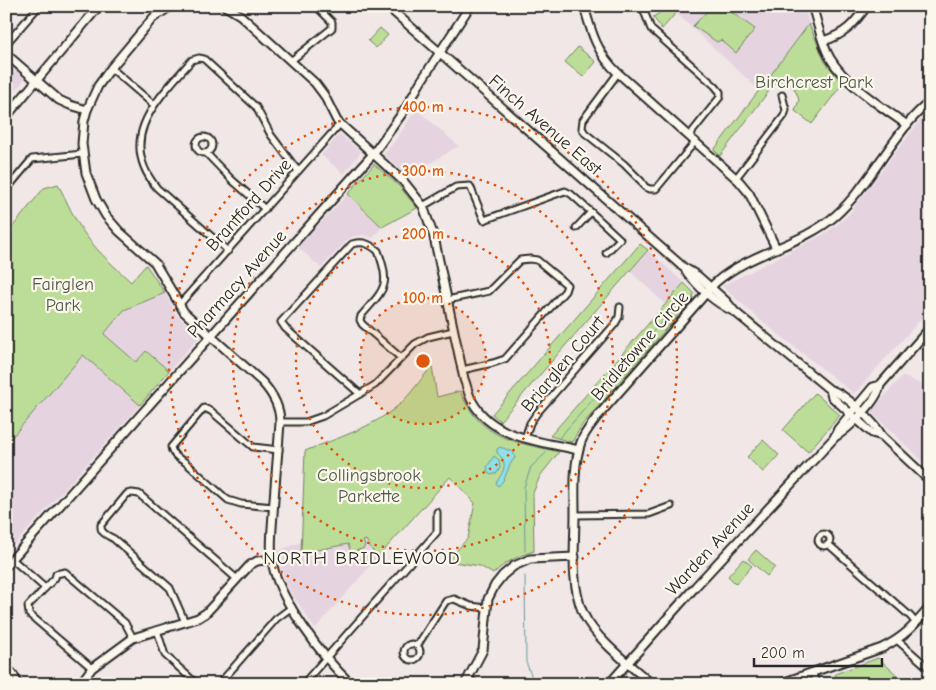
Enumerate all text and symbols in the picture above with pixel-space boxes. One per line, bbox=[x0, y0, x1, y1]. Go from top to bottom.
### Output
street label: Finch Avenue East bbox=[484, 70, 606, 180]
park label: Birchcrest Park bbox=[755, 72, 873, 93]
text: 400 m bbox=[402, 98, 444, 116]
street label: Brantford Drive bbox=[202, 154, 296, 256]
text: 300 m bbox=[402, 162, 444, 180]
text: 200 m bbox=[402, 225, 444, 243]
street label: Pharmacy Avenue bbox=[183, 226, 291, 342]
park label: Fairglen Park bbox=[32, 274, 94, 316]
street label: Bridletowne Circle bbox=[587, 287, 693, 405]
text: 100 m bbox=[403, 289, 443, 307]
street label: Briarglen Court bbox=[517, 311, 610, 416]
centre of rings bbox=[414, 352, 432, 370]
park label: Collingsbrook Parkette bbox=[317, 465, 421, 507]
street label: Warden Avenue bbox=[662, 498, 758, 600]
district label: NORTH BRIDLEWOOD bbox=[263, 547, 461, 569]
scale bar bbox=[754, 635, 881, 667]
text: 200 m bbox=[761, 644, 805, 662]

